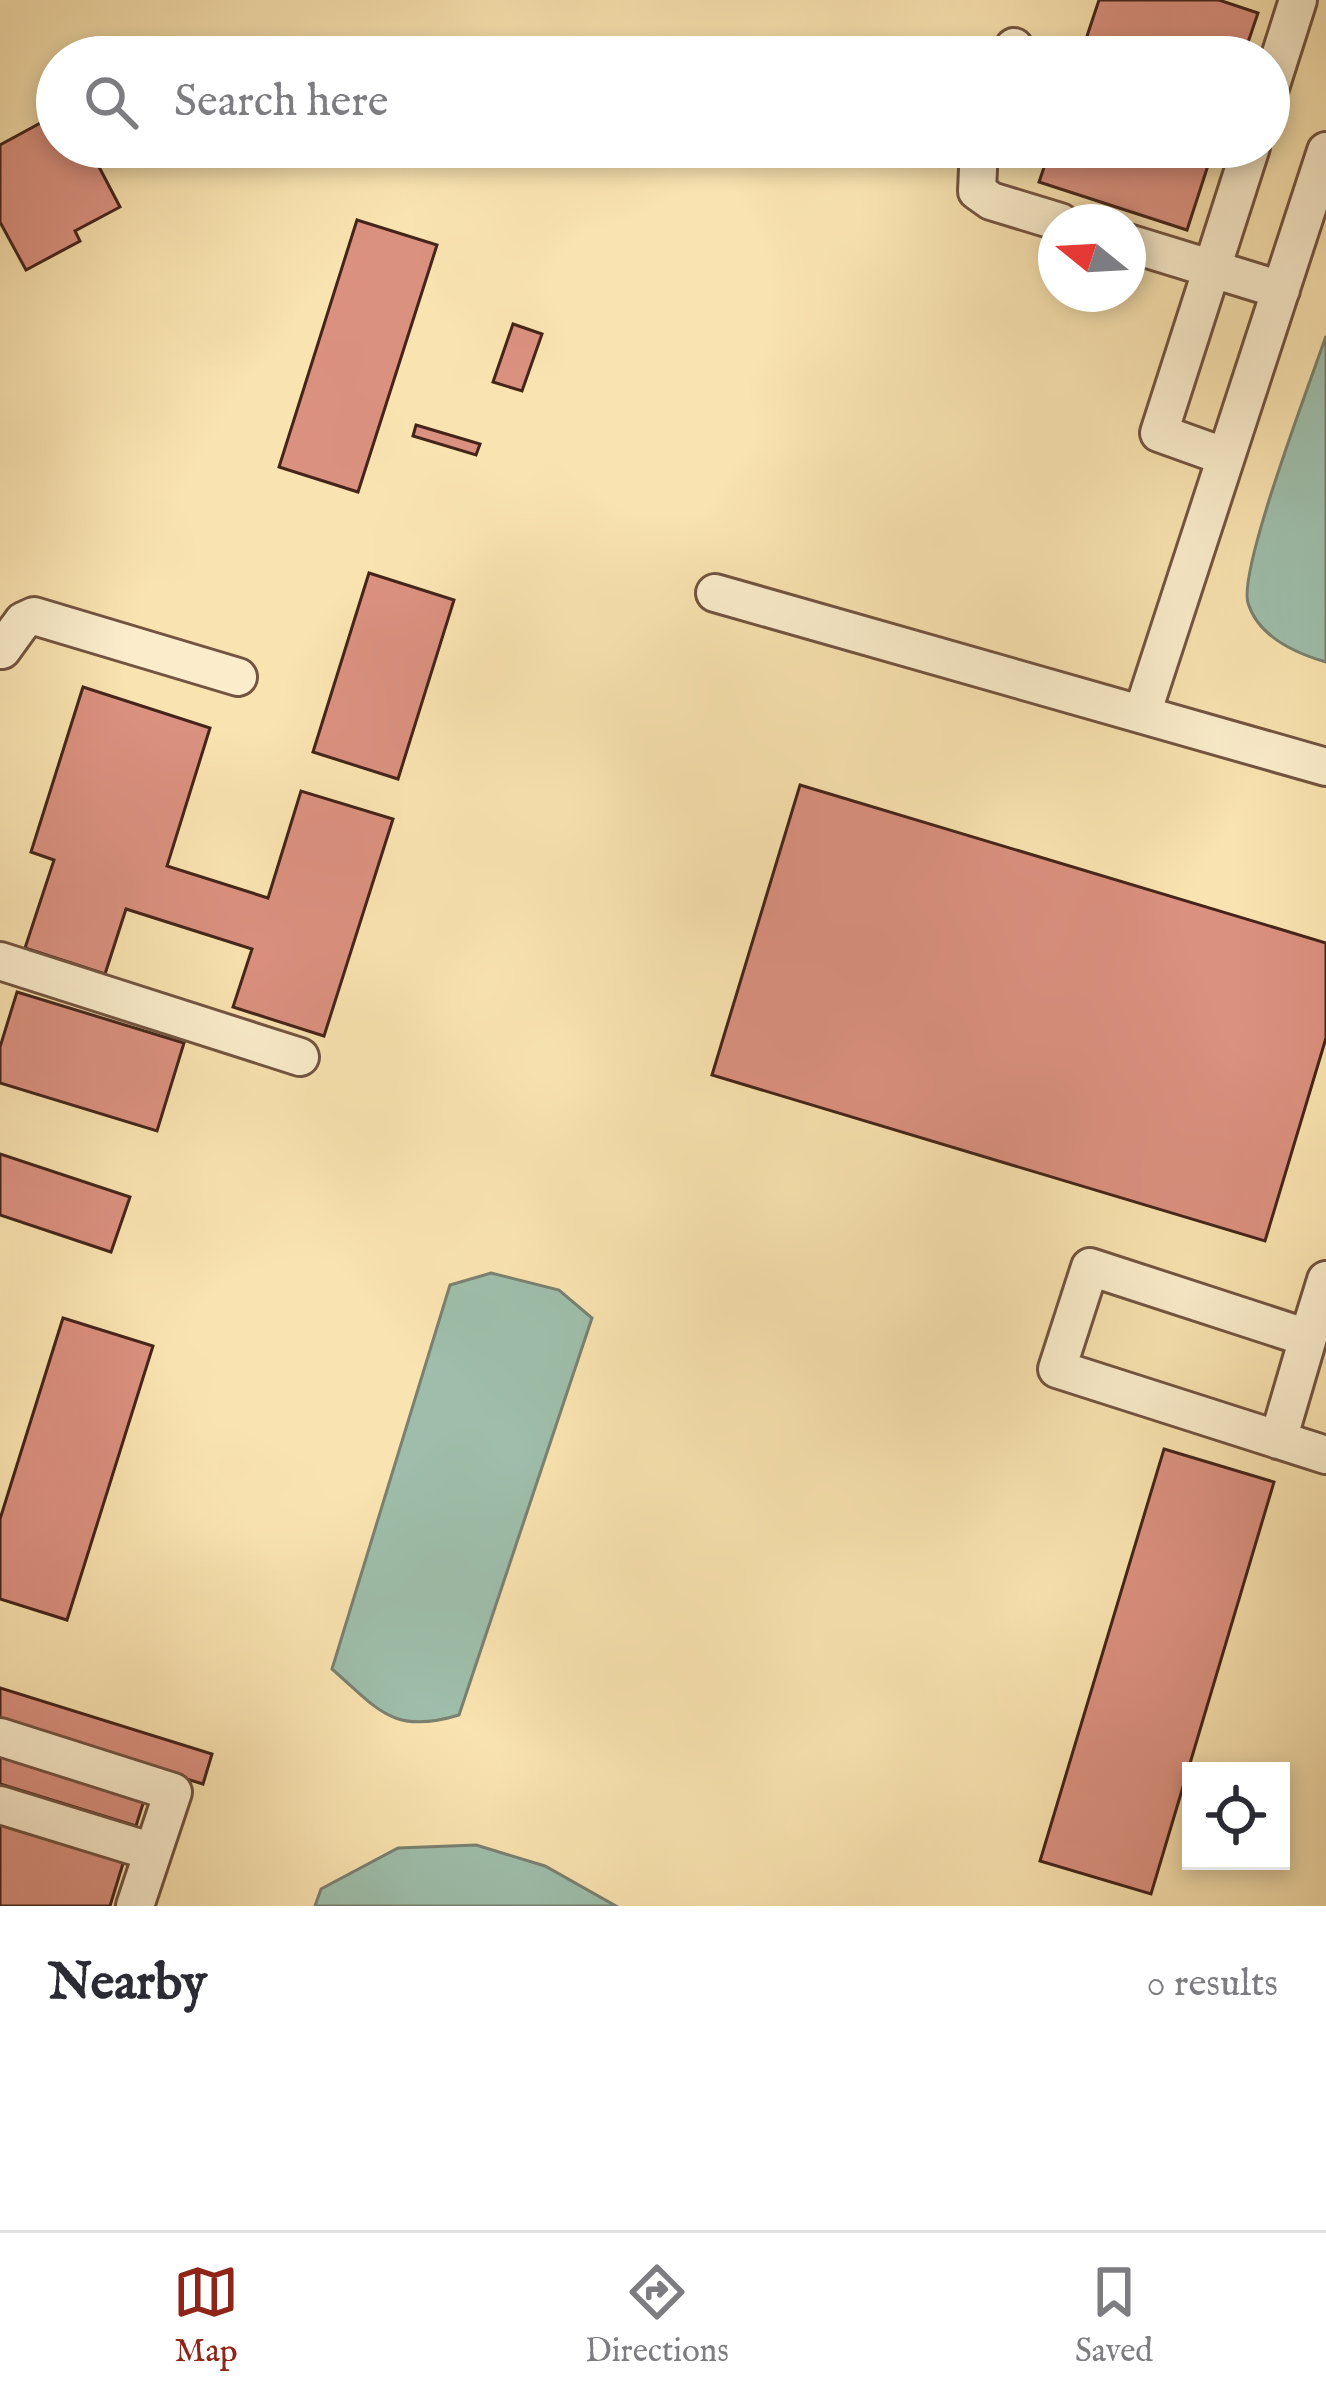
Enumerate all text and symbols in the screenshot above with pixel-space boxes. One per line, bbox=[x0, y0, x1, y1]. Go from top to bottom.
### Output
search box bbox=[36, 36, 1290, 168]
icon: search bbox=[78, 69, 144, 135]
text: Search here bbox=[174, 74, 388, 131]
north arrow bbox=[1038, 204, 1146, 312]
map controls bbox=[1182, 1762, 1290, 1870]
button: locate bbox=[1182, 1762, 1290, 1870]
text: Nearby bbox=[48, 1952, 207, 2017]
text: 0 results bbox=[1146, 1960, 1278, 2009]
tab: Map bbox=[173, 2259, 239, 2373]
tab: Directions bbox=[585, 2259, 729, 2373]
tab: Saved bbox=[1075, 2259, 1153, 2373]

